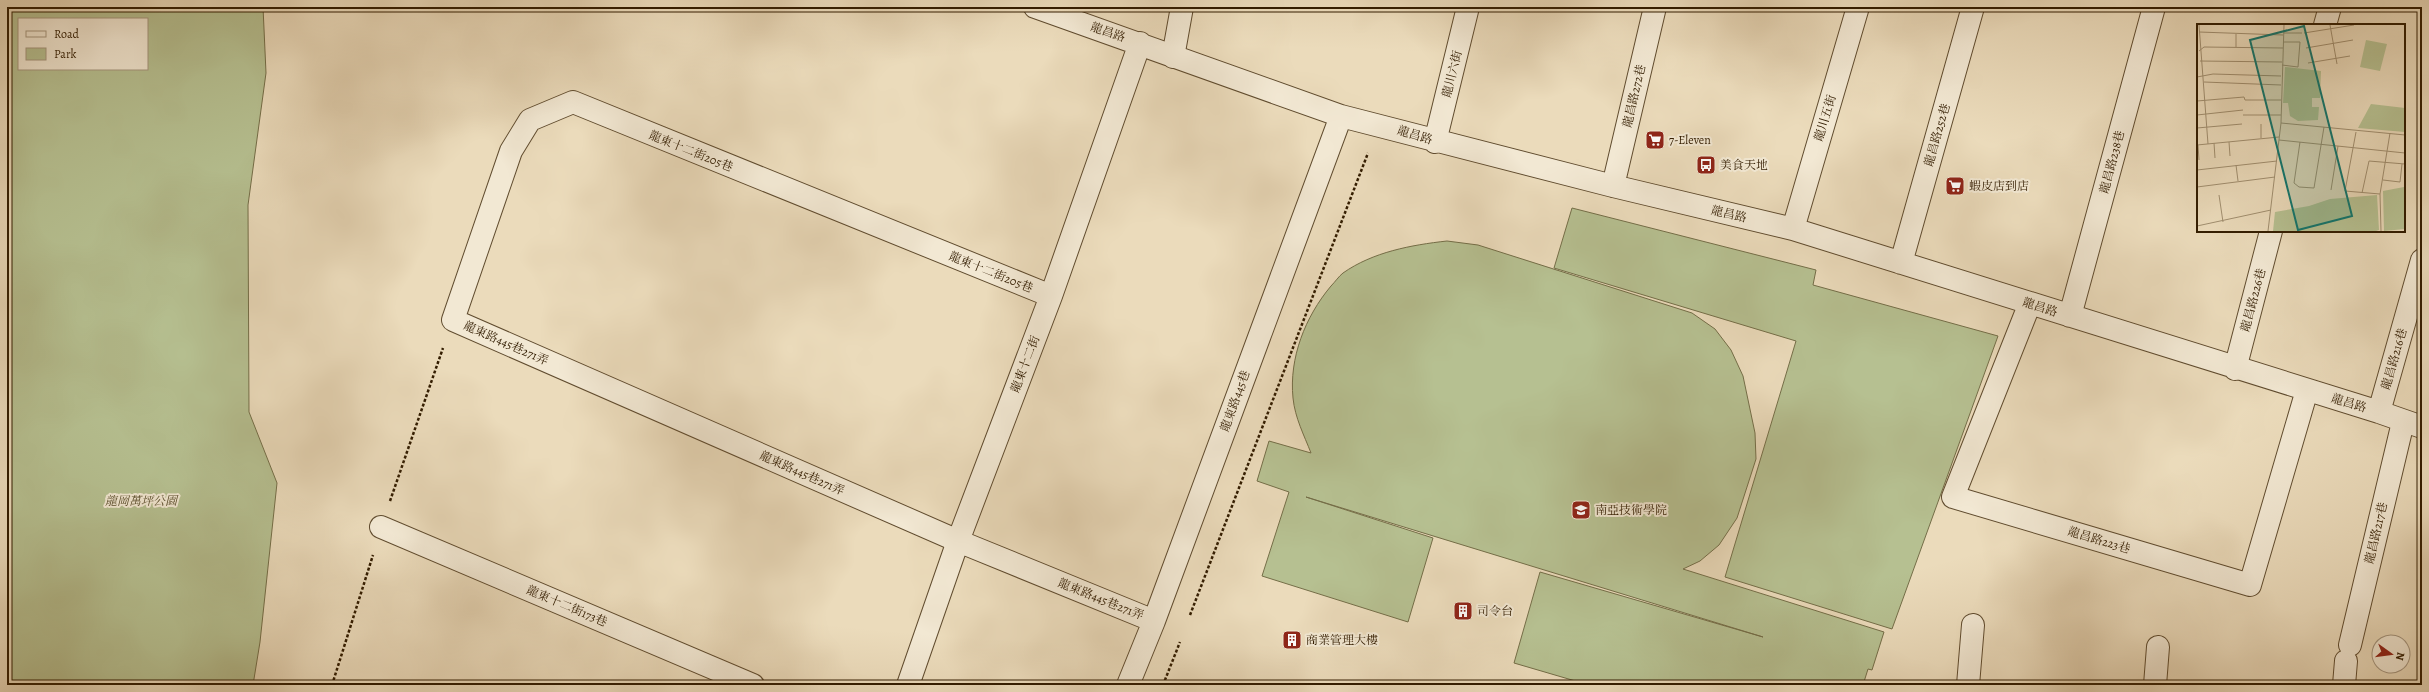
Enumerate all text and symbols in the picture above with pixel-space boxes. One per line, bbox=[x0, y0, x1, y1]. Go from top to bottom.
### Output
legend bbox=[18, 18, 148, 70]
street label: 龍昌路 bbox=[1088, 19, 1128, 45]
inset map bbox=[2197, 24, 2405, 232]
text: Road bbox=[54, 26, 80, 42]
text: Park bbox=[54, 46, 77, 62]
street label: 龍川六街 bbox=[1438, 48, 1466, 99]
street label: 龍昌路272巷 bbox=[1619, 63, 1649, 129]
street label: 龍川五街 bbox=[1810, 92, 1840, 143]
street label: 龍昌路252巷 bbox=[1920, 102, 1954, 168]
street label: 龍昌路 bbox=[1395, 122, 1435, 148]
street label: 龍東十二街205巷 bbox=[647, 127, 735, 175]
supermarket icon: 7-Eleven bbox=[1644, 129, 1666, 151]
street label: 龍昌路238巷 bbox=[2096, 129, 2128, 195]
place label: 7-Eleven bbox=[1669, 132, 1711, 148]
bus stop icon: 美食天地 bbox=[1695, 154, 1717, 176]
place label: 美食天地 bbox=[1720, 157, 1768, 173]
supermarket icon: 蝦皮店到店 bbox=[1944, 175, 1966, 197]
place label: 蝦皮店到店 bbox=[1969, 178, 2029, 194]
street label: 龍昌路 bbox=[1710, 202, 1748, 226]
street label: 龍東十二街205巷 bbox=[947, 248, 1035, 296]
street label: 龍昌路226巷 bbox=[2237, 267, 2269, 333]
street label: 龍昌路 bbox=[2020, 294, 2060, 320]
street label: 龍東路445巷271弄 bbox=[461, 317, 551, 369]
street label: 龍昌路216巷 bbox=[2378, 326, 2410, 392]
street label: 龍東十二街 bbox=[1007, 332, 1044, 395]
street label: 龍東路445巷 bbox=[1217, 368, 1253, 434]
street label: 龍昌路 bbox=[2329, 390, 2369, 416]
street label: 龍東路445巷271弄 bbox=[757, 447, 847, 499]
park label: 龍岡萬坪公園 bbox=[105, 493, 179, 509]
school or university icon: 南亞技術學院 bbox=[1570, 499, 1592, 521]
street label: 龍昌路217巷 bbox=[2361, 501, 2391, 565]
place label: 南亞技術學院 bbox=[1595, 502, 1667, 518]
street label: 龍昌路223巷 bbox=[2066, 523, 2132, 557]
street label: 龍東路445巷271弄 bbox=[1056, 575, 1146, 623]
street label: 龍東十二街173巷 bbox=[524, 582, 610, 630]
building icon: 司令台 bbox=[1452, 600, 1474, 622]
place label: 司令台 bbox=[1477, 603, 1513, 619]
building icon: 商業管理大樓 bbox=[1281, 629, 1303, 651]
place label: 商業管理大樓 bbox=[1306, 632, 1378, 648]
north arrow bbox=[2371, 634, 2411, 674]
text: N bbox=[2392, 651, 2408, 662]

